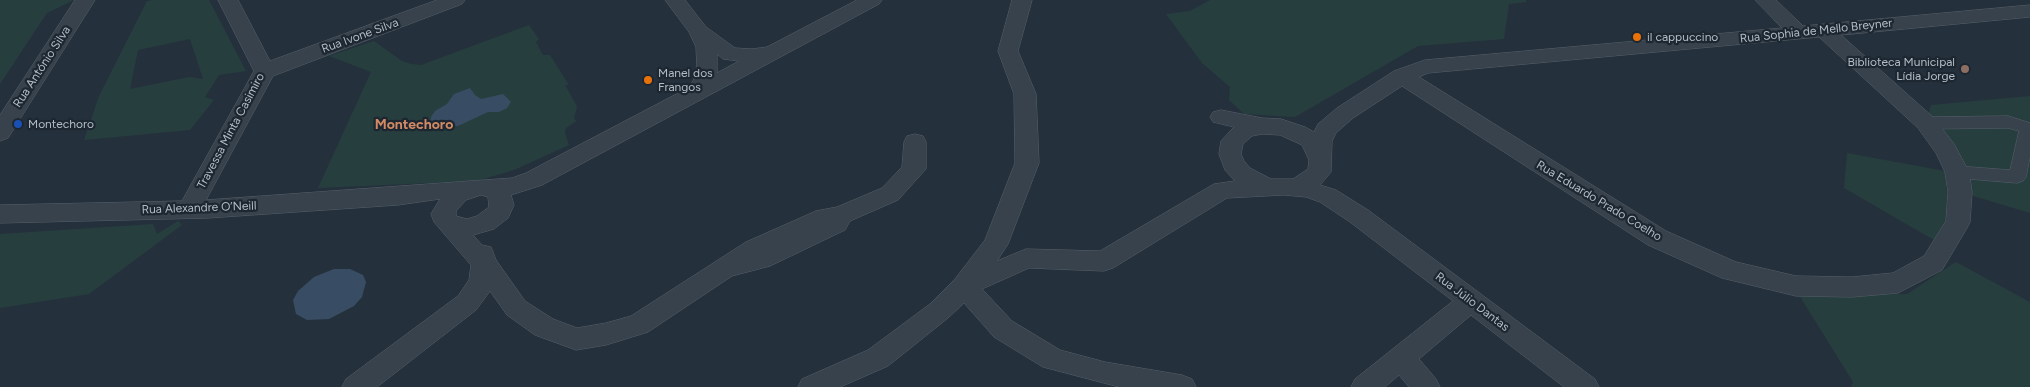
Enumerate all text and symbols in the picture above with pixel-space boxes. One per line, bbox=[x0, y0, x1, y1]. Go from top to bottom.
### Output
street label: Rua Ivone Silva bbox=[320, 15, 400, 57]
street label: Rua Sophia de Mello Breyner bbox=[1739, 16, 1893, 46]
street label: Rua António Silva bbox=[10, 24, 74, 110]
place label: il cappuccino bbox=[1647, 30, 1718, 44]
marker: il cappuccino bbox=[1631, 31, 1643, 43]
place label: Biblioteca Municipal Lídia Jorge bbox=[1847, 55, 1955, 83]
marker: Biblioteca Municipal Lídia Jorge bbox=[1959, 63, 1971, 75]
place label: Manel dos Frangos bbox=[658, 66, 713, 94]
street label: Travessa Minta Casimiro bbox=[194, 70, 268, 192]
marker: Manel dos Frangos bbox=[642, 74, 654, 86]
place label: Montechoro bbox=[28, 117, 94, 131]
district label: Montechoro bbox=[375, 117, 453, 133]
marker: Montechoro bbox=[12, 118, 24, 130]
street label: Rua Eduardo Prado Coelho bbox=[1534, 158, 1664, 244]
street label: Rua Alexandre O’Neill bbox=[141, 199, 257, 217]
street label: Rua Júlio Dantas bbox=[1432, 270, 1512, 334]

